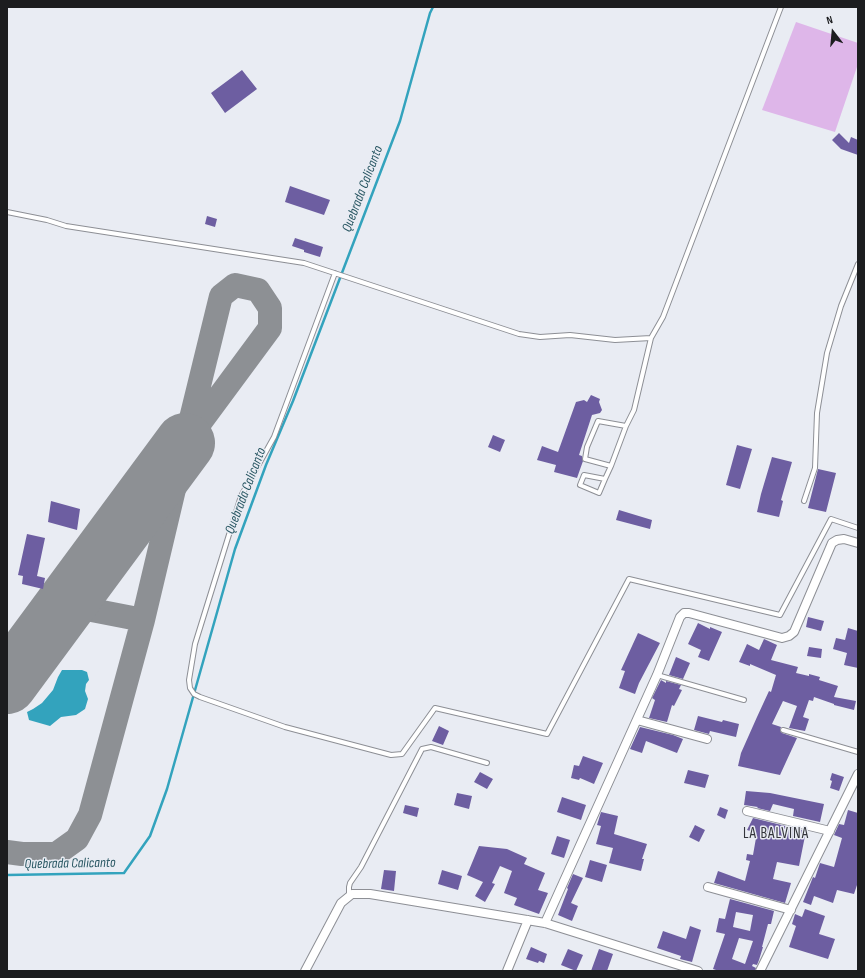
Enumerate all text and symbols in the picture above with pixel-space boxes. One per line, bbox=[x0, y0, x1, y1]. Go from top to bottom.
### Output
north arrow bbox=[813, 12, 853, 52]
text: N bbox=[825, 13, 834, 27]
water label: Quebrada Calicanto bbox=[339, 143, 387, 235]
water label: Quebrada Calicanto bbox=[222, 445, 270, 537]
district label: LA BALVINA bbox=[743, 825, 809, 843]
water label: Quebrada Calicanto bbox=[24, 855, 116, 873]

